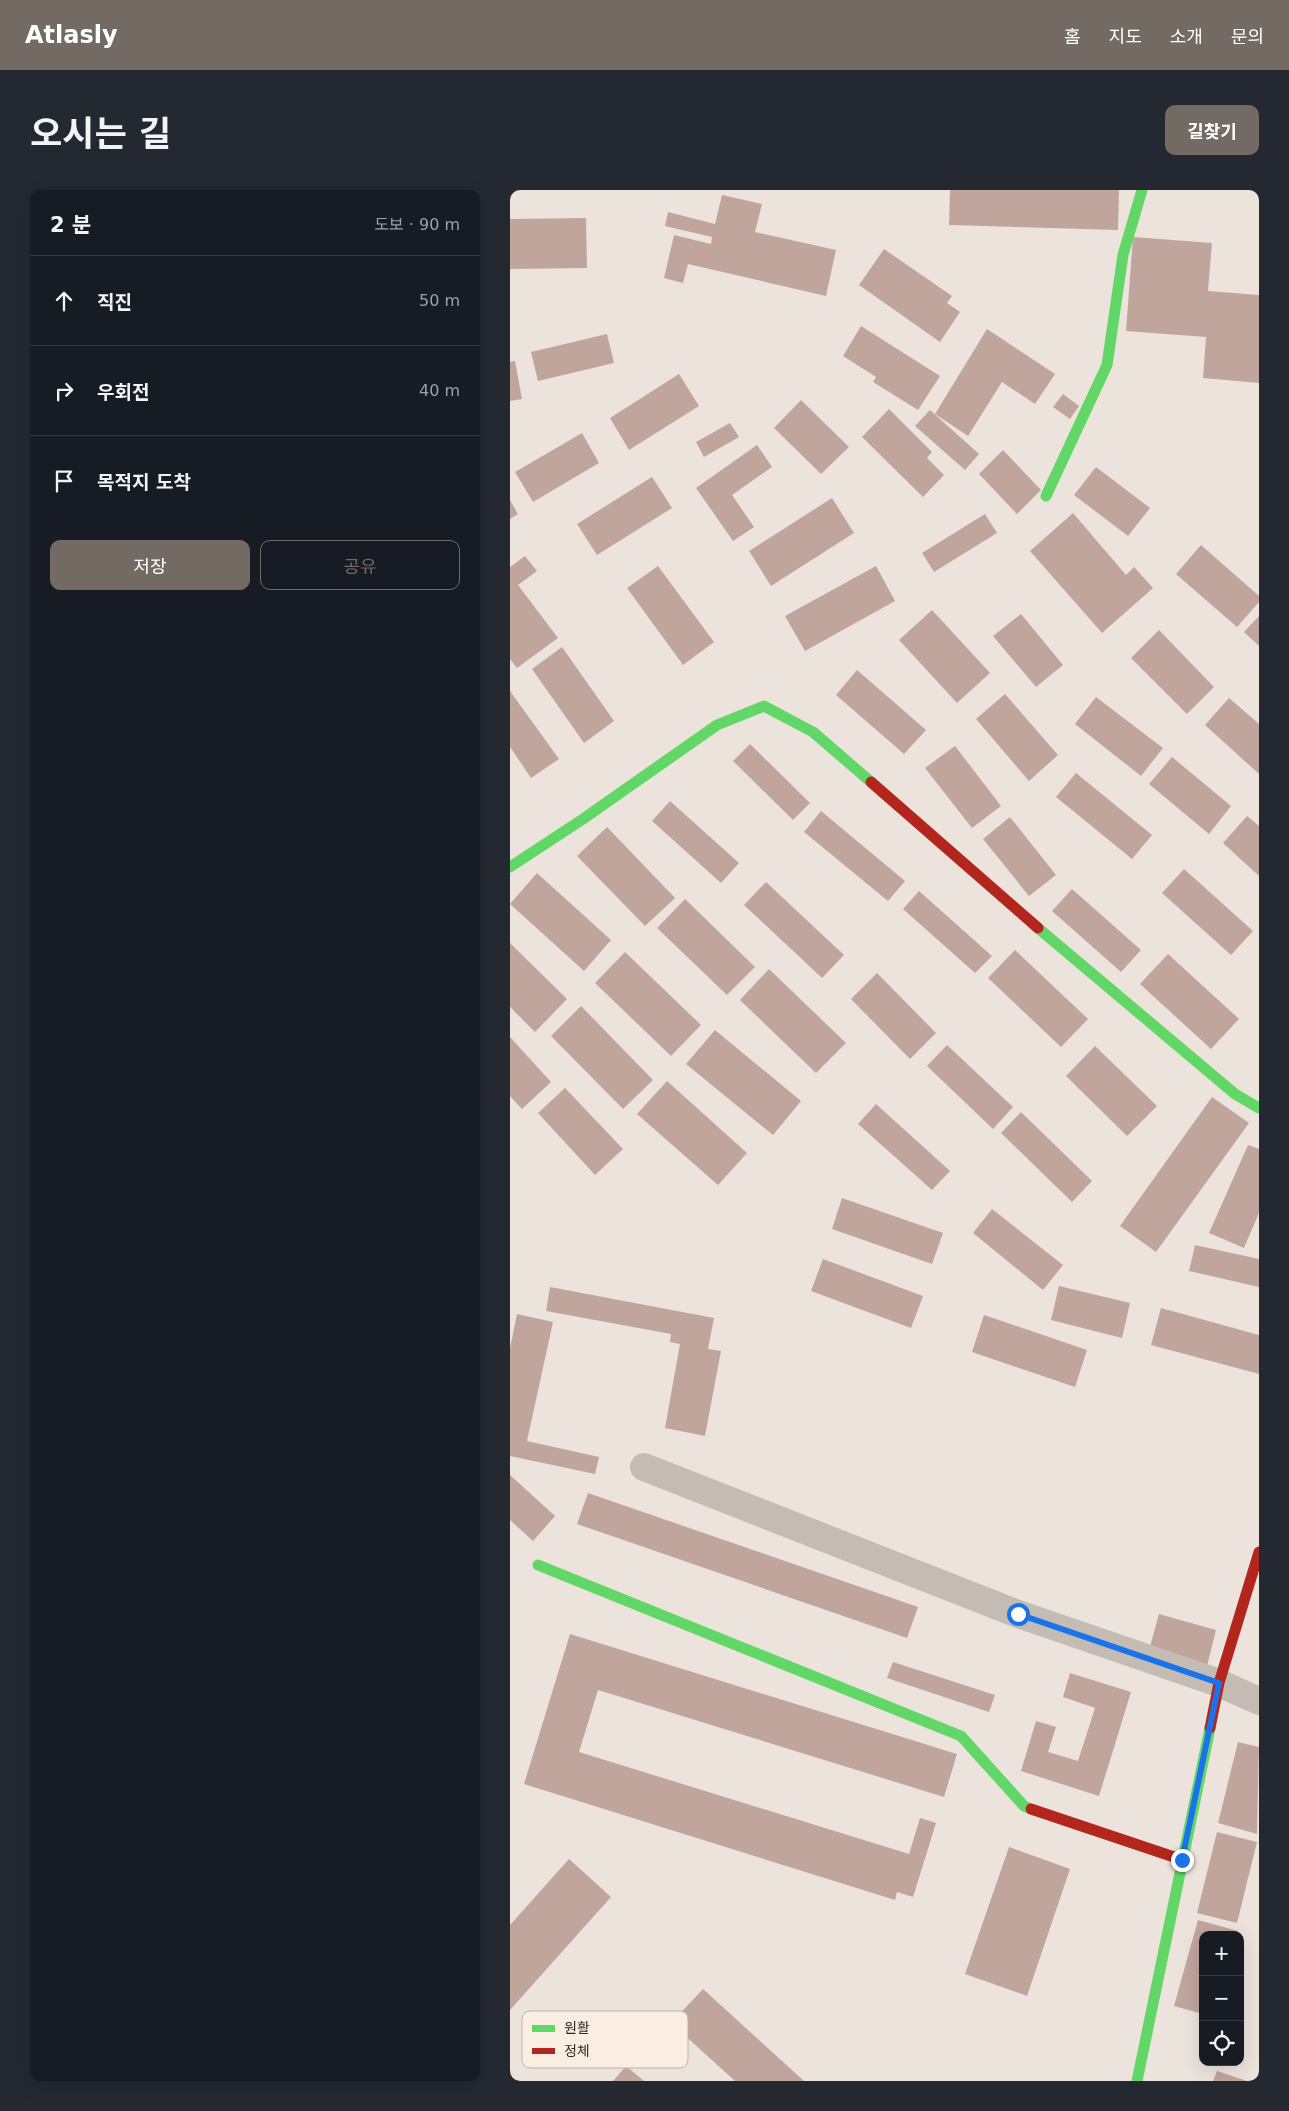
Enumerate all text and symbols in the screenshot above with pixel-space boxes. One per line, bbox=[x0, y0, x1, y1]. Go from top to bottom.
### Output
text: Atlasly bbox=[25, 21, 118, 49]
text: 홈 bbox=[1064, 26, 1081, 47]
text: 지도 bbox=[1109, 26, 1142, 47]
text: 소개 bbox=[1170, 26, 1203, 47]
text: 문의 bbox=[1231, 26, 1264, 47]
button: 길찾기 bbox=[1165, 105, 1259, 155]
text: 오시는 길 bbox=[30, 114, 171, 154]
text: 2 분 bbox=[50, 213, 91, 237]
text: 도보 · 90 m bbox=[374, 215, 460, 234]
icon: ahead bbox=[50, 287, 78, 315]
text: 직진 bbox=[97, 291, 132, 313]
text: 50 m bbox=[419, 291, 460, 310]
icon: right bbox=[50, 377, 78, 405]
text: 우회전 bbox=[97, 381, 149, 403]
text: 40 m bbox=[419, 381, 460, 400]
icon: arrive bbox=[50, 467, 78, 495]
text: 목적지 도착 bbox=[97, 471, 191, 493]
button: 저장 bbox=[50, 540, 250, 590]
button: 공유 bbox=[260, 540, 460, 590]
route start bbox=[1007, 1603, 1030, 1626]
route end bbox=[1171, 1849, 1194, 1872]
map controls bbox=[1199, 1931, 1244, 2066]
button: + bbox=[1199, 1931, 1244, 1976]
button: − bbox=[1199, 1976, 1244, 2021]
legend bbox=[522, 2011, 688, 2068]
text: 원활 bbox=[564, 2020, 590, 2036]
button: locate bbox=[1199, 2021, 1244, 2066]
text: 정체 bbox=[564, 2043, 590, 2059]

